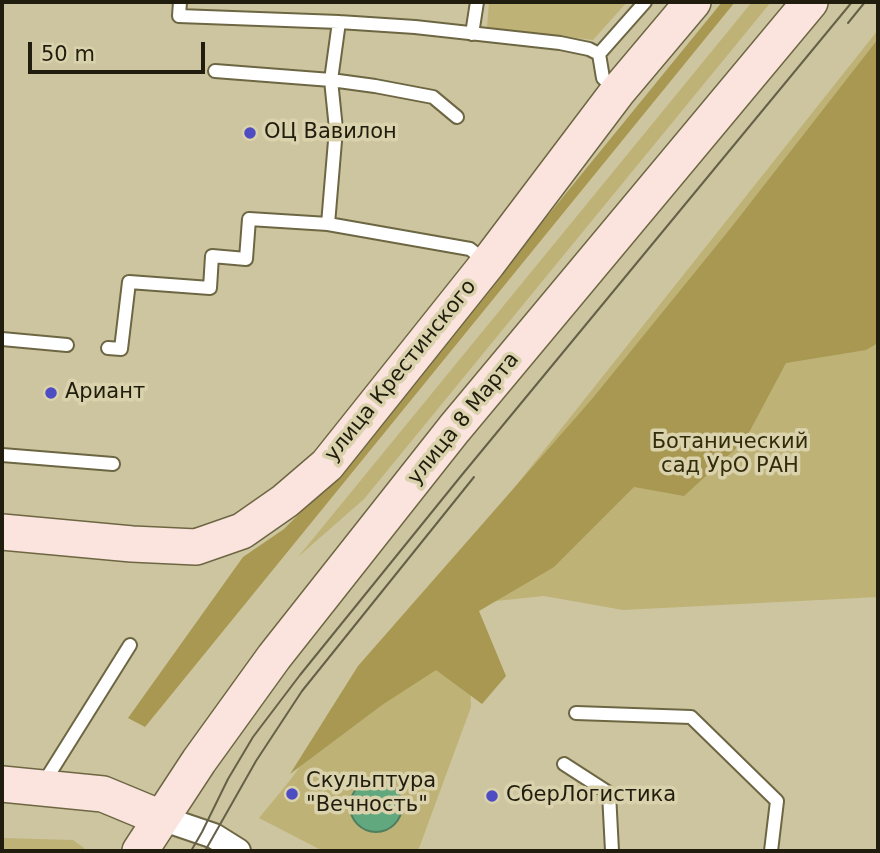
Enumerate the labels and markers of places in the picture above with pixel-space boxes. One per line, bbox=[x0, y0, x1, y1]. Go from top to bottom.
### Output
place label: ОЦ Вавилон bbox=[264, 120, 397, 146]
marker: ОЦ Вавилон bbox=[242, 125, 258, 141]
place label: Ариант bbox=[65, 380, 145, 406]
marker: Ариант bbox=[43, 385, 59, 401]
place label: Скульптура "Вечность" bbox=[306, 769, 436, 819]
place label: СберЛогистика bbox=[506, 783, 676, 809]
marker: Скульптура "Вечность" bbox=[284, 786, 300, 802]
marker: СберЛогистика bbox=[484, 788, 500, 804]

